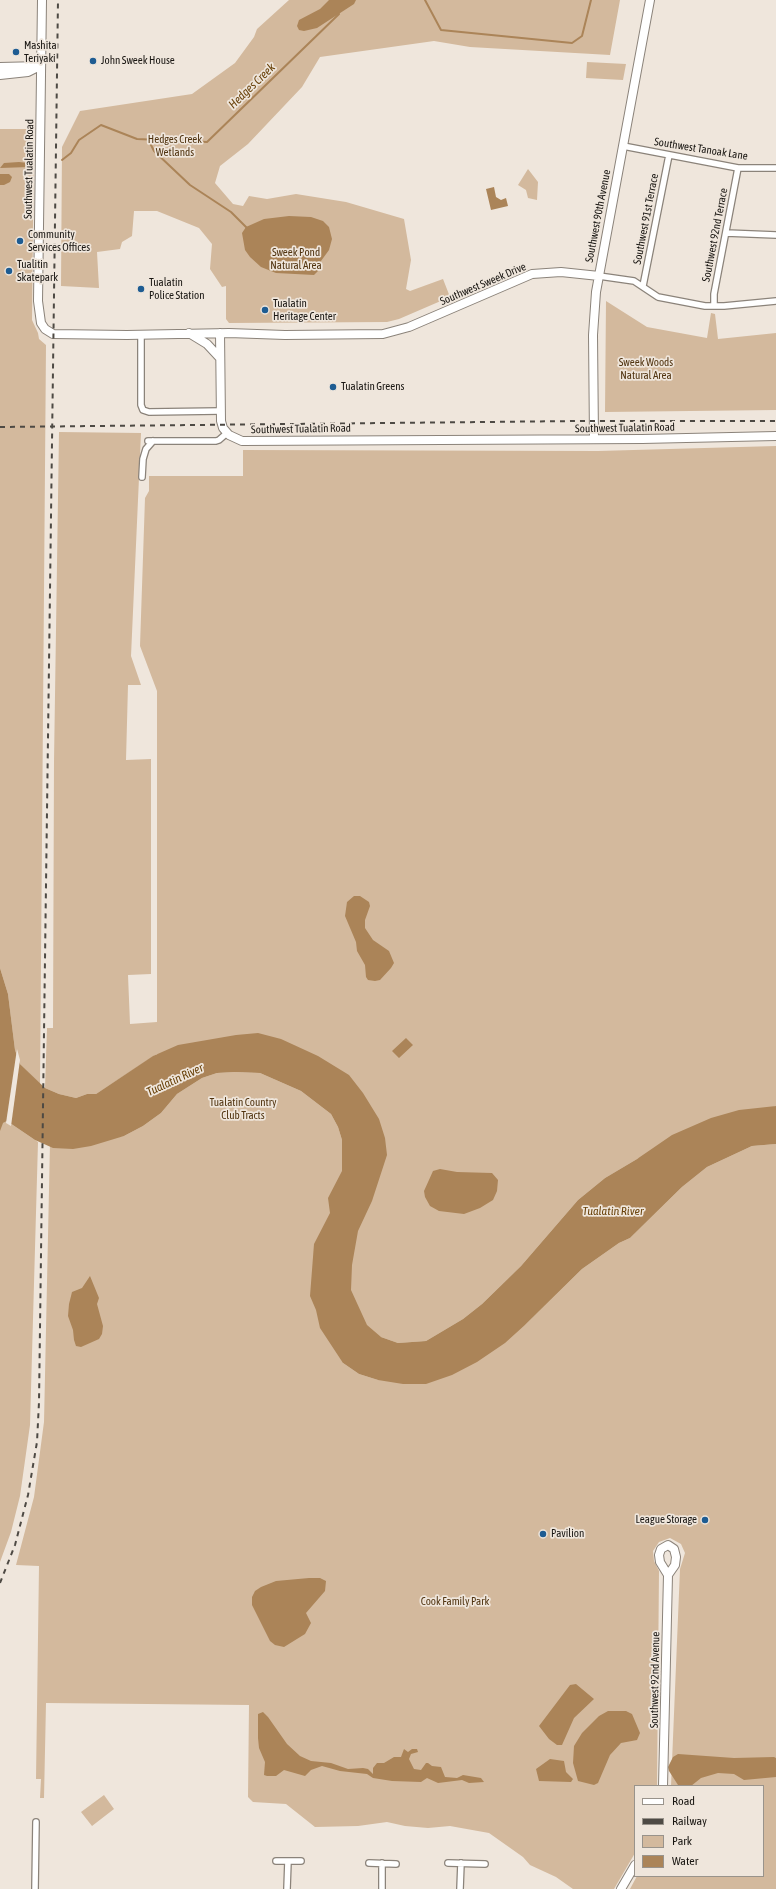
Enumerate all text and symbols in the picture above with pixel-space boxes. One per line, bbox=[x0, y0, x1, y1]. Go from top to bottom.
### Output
place label: Mashita Teriyaki bbox=[24, 39, 57, 65]
marker: Mashita Teriyaki bbox=[11, 47, 21, 57]
place label: John Sweek House bbox=[101, 54, 175, 68]
marker: John Sweek House bbox=[88, 56, 98, 66]
water label: Hedges Creek bbox=[226, 60, 278, 112]
street label: Southwest Tualatin Road bbox=[22, 119, 36, 219]
park label: Hedges Creek Wetlands bbox=[148, 133, 202, 159]
street label: Southwest Tanoak Lane bbox=[653, 135, 749, 163]
street label: Southwest 90th Avenue bbox=[583, 168, 613, 264]
street label: Southwest 91st Terrace bbox=[631, 173, 661, 265]
street label: Southwest 92nd Terrace bbox=[699, 187, 731, 283]
place label: Community Services Offices bbox=[28, 228, 90, 254]
marker: Community Services Offices bbox=[15, 236, 25, 246]
park label: Sweek Pond Natural Area bbox=[270, 246, 322, 272]
place label: Tualitin Skatepark bbox=[17, 258, 58, 284]
street label: Southwest Sweek Drive bbox=[438, 260, 528, 308]
marker: Tualitin Skatepark bbox=[4, 266, 14, 276]
place label: Tualatin Police Station bbox=[149, 276, 205, 302]
marker: Tualatin Police Station bbox=[136, 284, 146, 294]
place label: Tualatin Heritage Center bbox=[273, 297, 336, 323]
marker: Tualatin Heritage Center bbox=[260, 305, 270, 315]
park label: Sweek Woods Natural Area bbox=[619, 356, 673, 382]
place label: Tualatin Greens bbox=[341, 380, 405, 394]
marker: Tualatin Greens bbox=[328, 382, 338, 392]
street label: Southwest Tualatin Road bbox=[575, 421, 675, 435]
street label: Southwest Tualatin Road bbox=[251, 422, 351, 436]
water label: Tualatin River bbox=[144, 1061, 206, 1099]
park label: Tualatin Country Club Tracts bbox=[210, 1096, 276, 1122]
water label: Tualatin River bbox=[583, 1204, 643, 1218]
place label: League Storage bbox=[636, 1513, 697, 1527]
marker: League Storage bbox=[700, 1515, 710, 1525]
place label: Pavilion bbox=[551, 1527, 584, 1541]
marker: Pavilion bbox=[538, 1529, 548, 1539]
park label: Cook Family Park bbox=[421, 1595, 489, 1609]
street label: Southwest 92nd Avenue bbox=[648, 1632, 662, 1728]
legend bbox=[634, 1785, 764, 1877]
text: Road bbox=[672, 1794, 695, 1808]
text: Railway bbox=[672, 1814, 707, 1828]
text: Park bbox=[672, 1834, 692, 1848]
text: Water bbox=[672, 1854, 698, 1868]

